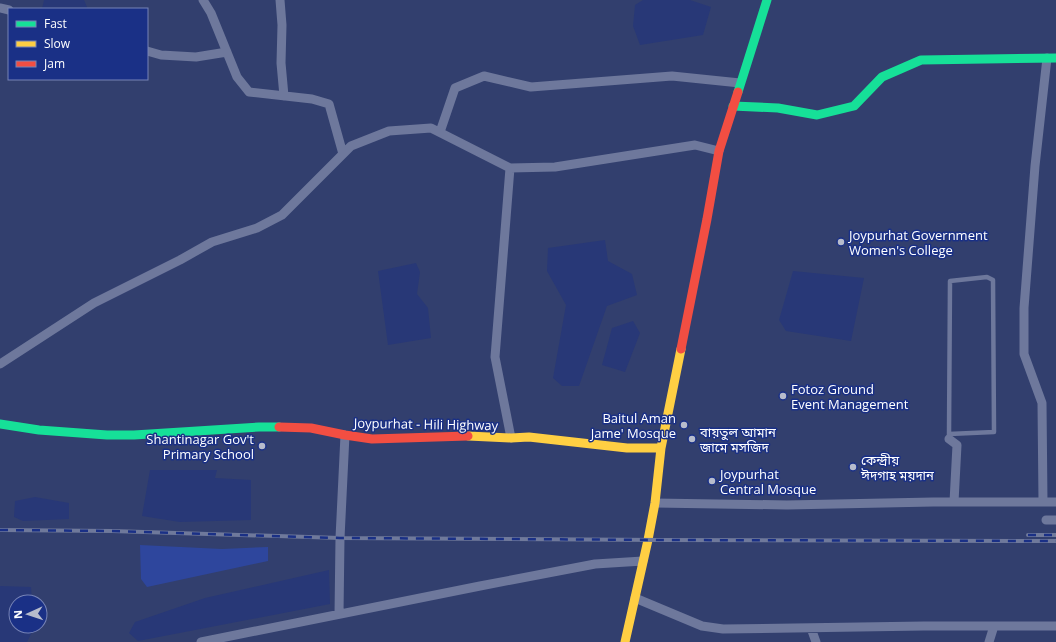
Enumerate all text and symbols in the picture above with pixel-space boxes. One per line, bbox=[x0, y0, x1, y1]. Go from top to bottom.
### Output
legend bbox=[8, 8, 148, 80]
text: Fast bbox=[44, 15, 67, 32]
text: Slow bbox=[44, 35, 71, 52]
text: Jam bbox=[43, 55, 65, 72]
place label: Joypurhat Government Women's College bbox=[847, 226, 988, 259]
marker: Joypurhat Government Women's College bbox=[836, 237, 846, 247]
place label: Fotoz Ground Event Management bbox=[791, 380, 909, 413]
marker: Fotoz Ground Event Management bbox=[778, 391, 788, 401]
place label: Baitul Aman Jame' Mosque bbox=[589, 409, 676, 442]
street label: Joypurhat - Hili Highway bbox=[352, 414, 499, 434]
marker: Baitul Aman Jame' Mosque bbox=[679, 420, 689, 430]
place label: বায়তুল আমান জামে মসজিদ bbox=[699, 423, 776, 456]
place label: Shantinagar Gov't Primary School bbox=[146, 430, 254, 463]
marker: বায়তুল আমান জামে মসজিদ bbox=[687, 434, 697, 444]
marker: Shantinagar Gov't Primary School bbox=[257, 441, 267, 451]
place label: কেন্দ্রীয় ঈদগাহ ময়দান bbox=[860, 451, 934, 484]
marker: কেন্দ্রীয় ঈদগাহ ময়দান bbox=[848, 462, 858, 472]
place label: Joypurhat Central Mosque bbox=[718, 465, 816, 498]
marker: Joypurhat Central Mosque bbox=[707, 476, 717, 486]
north arrow bbox=[8, 594, 48, 634]
text: N bbox=[10, 610, 25, 619]

